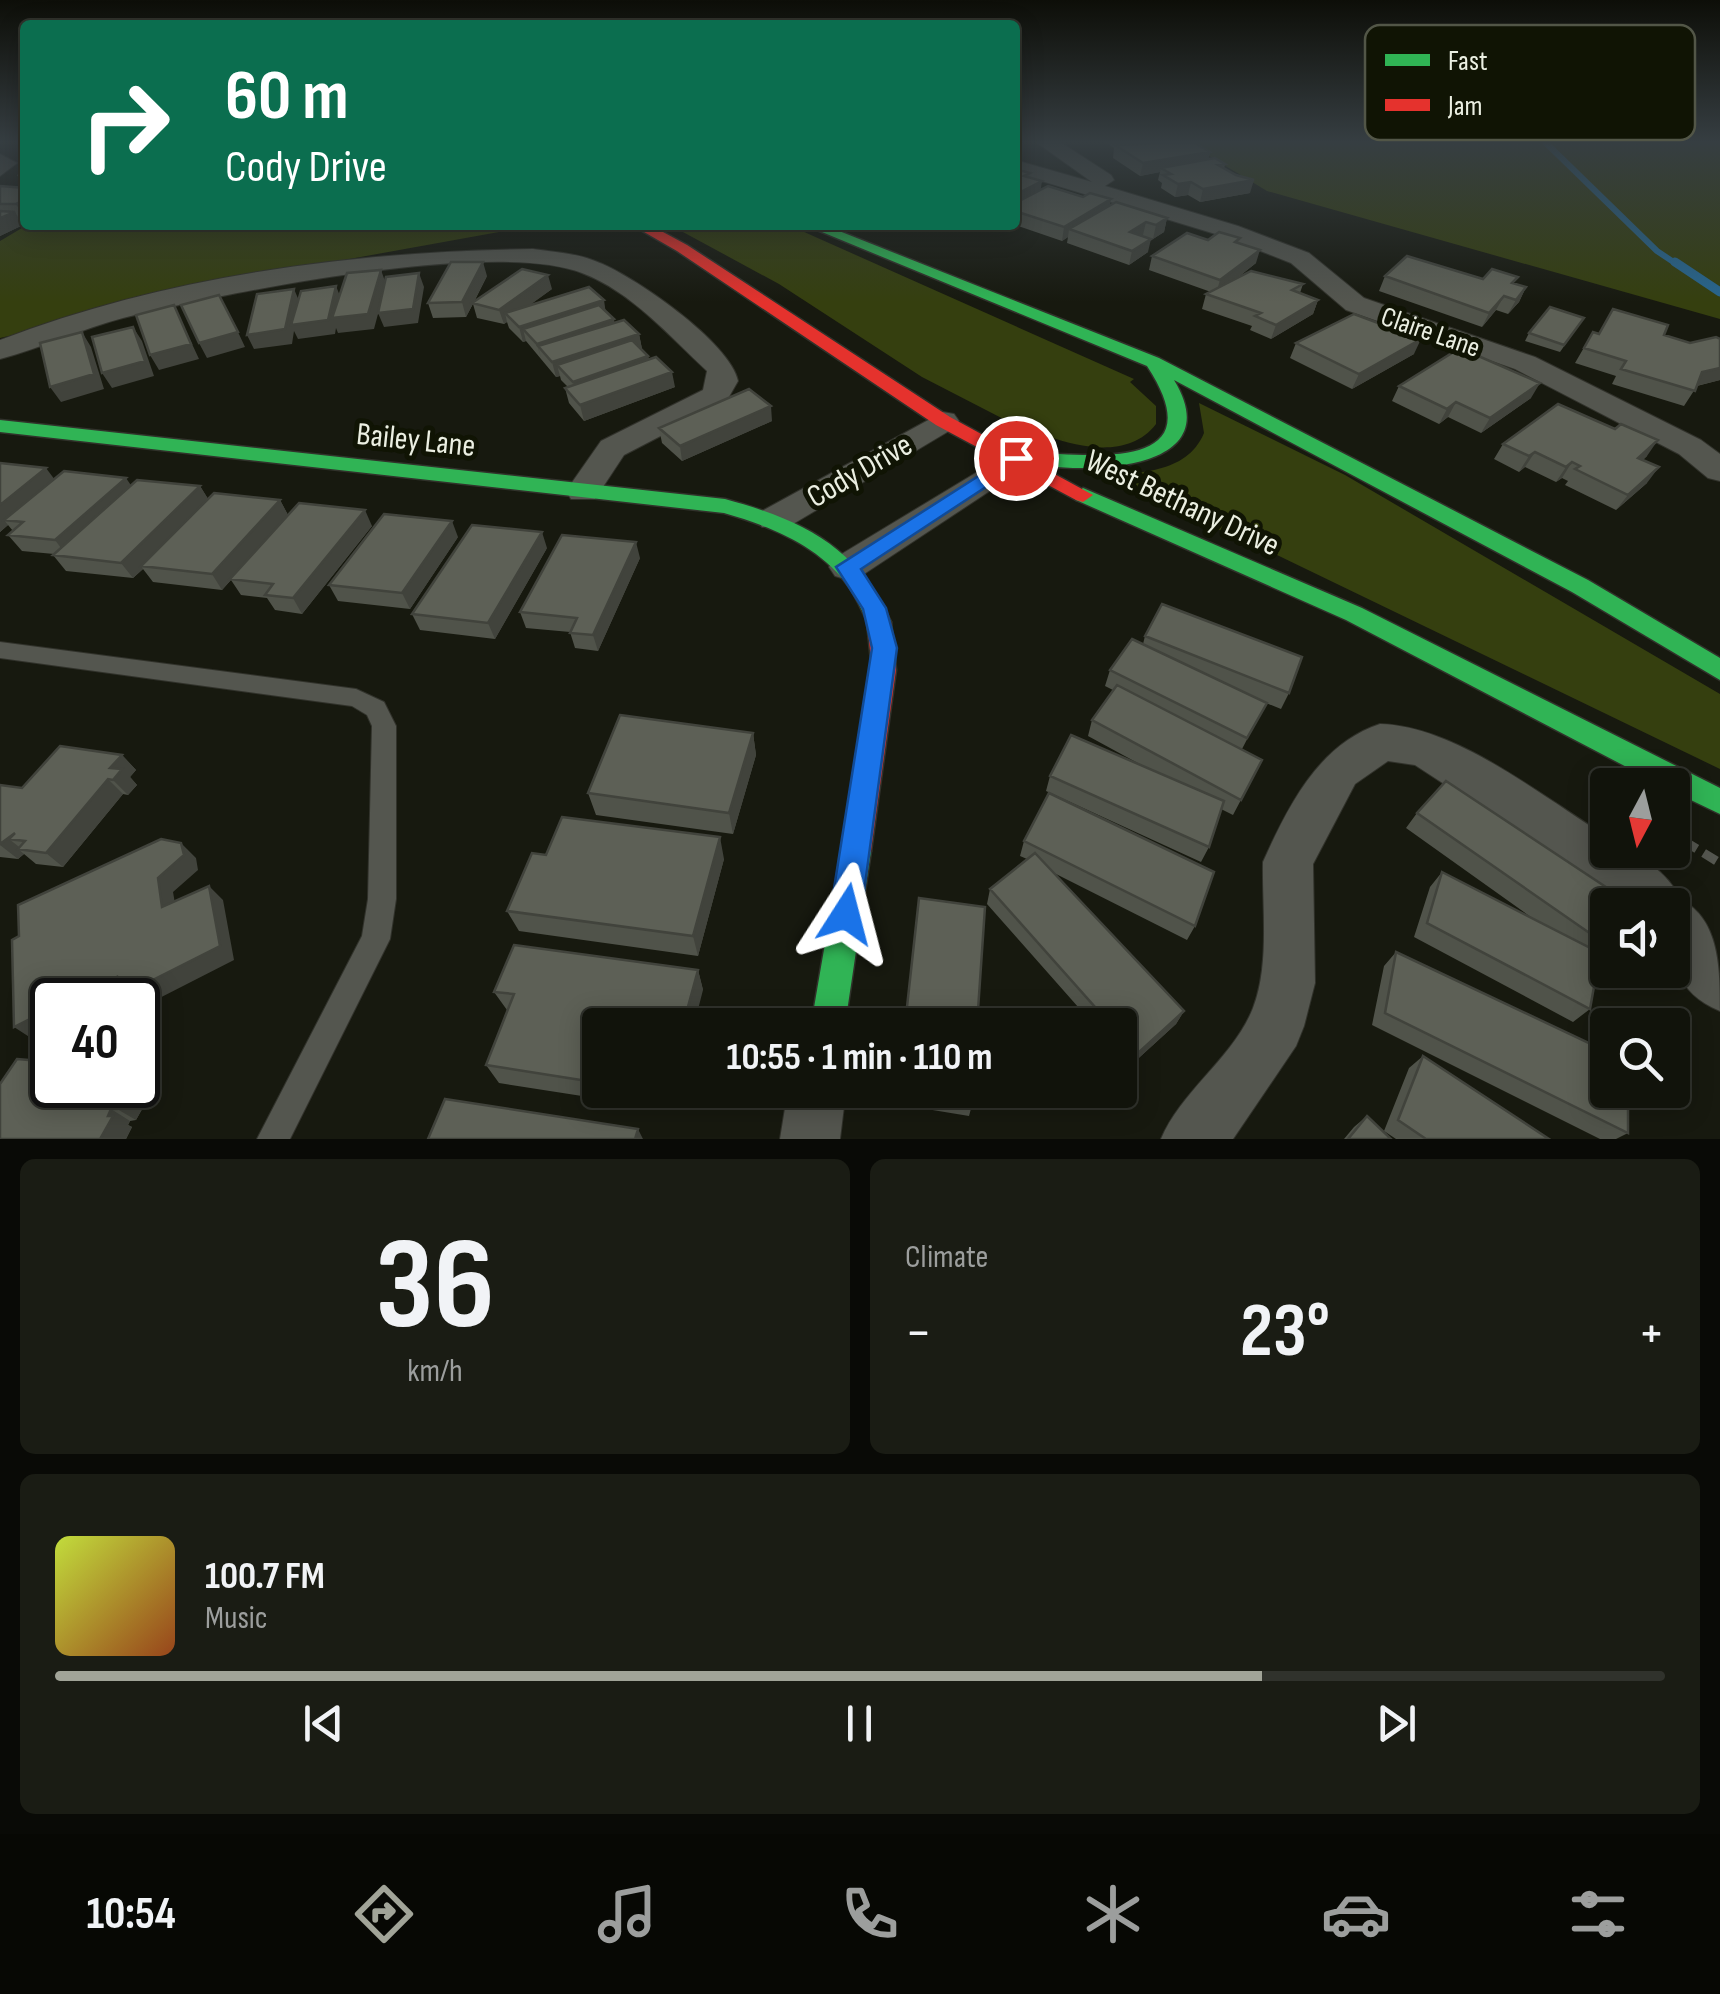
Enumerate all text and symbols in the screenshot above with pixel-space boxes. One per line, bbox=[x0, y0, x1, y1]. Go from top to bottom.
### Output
legend bbox=[1365, 25, 1695, 140]
text: Fast bbox=[1448, 45, 1487, 78]
text: 60 m bbox=[225, 55, 349, 139]
icon: right bbox=[60, 60, 190, 190]
text: Jam bbox=[1447, 90, 1483, 123]
text: Cody Drive bbox=[225, 140, 387, 195]
street label: Claire Lane bbox=[1377, 300, 1484, 365]
street label: Bailey Lane bbox=[354, 415, 477, 466]
pin bbox=[974, 416, 1059, 501]
street label: Cody Drive bbox=[800, 426, 919, 517]
icon: arrive bbox=[989, 431, 1044, 486]
street label: West Bethany Drive bbox=[1079, 441, 1285, 565]
north arrow bbox=[1590, 768, 1690, 868]
map controls bbox=[1590, 768, 1690, 1108]
position arrow bbox=[794, 862, 898, 966]
button: sound bbox=[1590, 888, 1690, 988]
speed limit sign: 40 bbox=[30, 978, 160, 1108]
button: search bbox=[1590, 1008, 1690, 1108]
text: 10:55 · 1 min · 110 m bbox=[727, 1035, 992, 1080]
text: 36 bbox=[375, 1209, 495, 1365]
text: Climate bbox=[905, 1238, 988, 1277]
text: 23° bbox=[1240, 1287, 1330, 1378]
text: − bbox=[905, 1300, 932, 1367]
text: + bbox=[1638, 1300, 1665, 1367]
text: km/h bbox=[407, 1352, 463, 1391]
text: 100.7 FM bbox=[205, 1554, 325, 1599]
text: Music bbox=[205, 1599, 268, 1638]
icon: previous bbox=[296, 1696, 351, 1751]
icon: pause bbox=[832, 1696, 887, 1751]
icon: next bbox=[1369, 1696, 1424, 1751]
icon: directions bbox=[349, 1879, 419, 1949]
icon: music bbox=[592, 1879, 662, 1949]
icon: phone bbox=[835, 1879, 905, 1949]
icon: climate bbox=[1078, 1879, 1148, 1949]
icon: car bbox=[1321, 1879, 1391, 1949]
icon: filters bbox=[1563, 1879, 1633, 1949]
text: 10:54 bbox=[86, 1887, 176, 1942]

